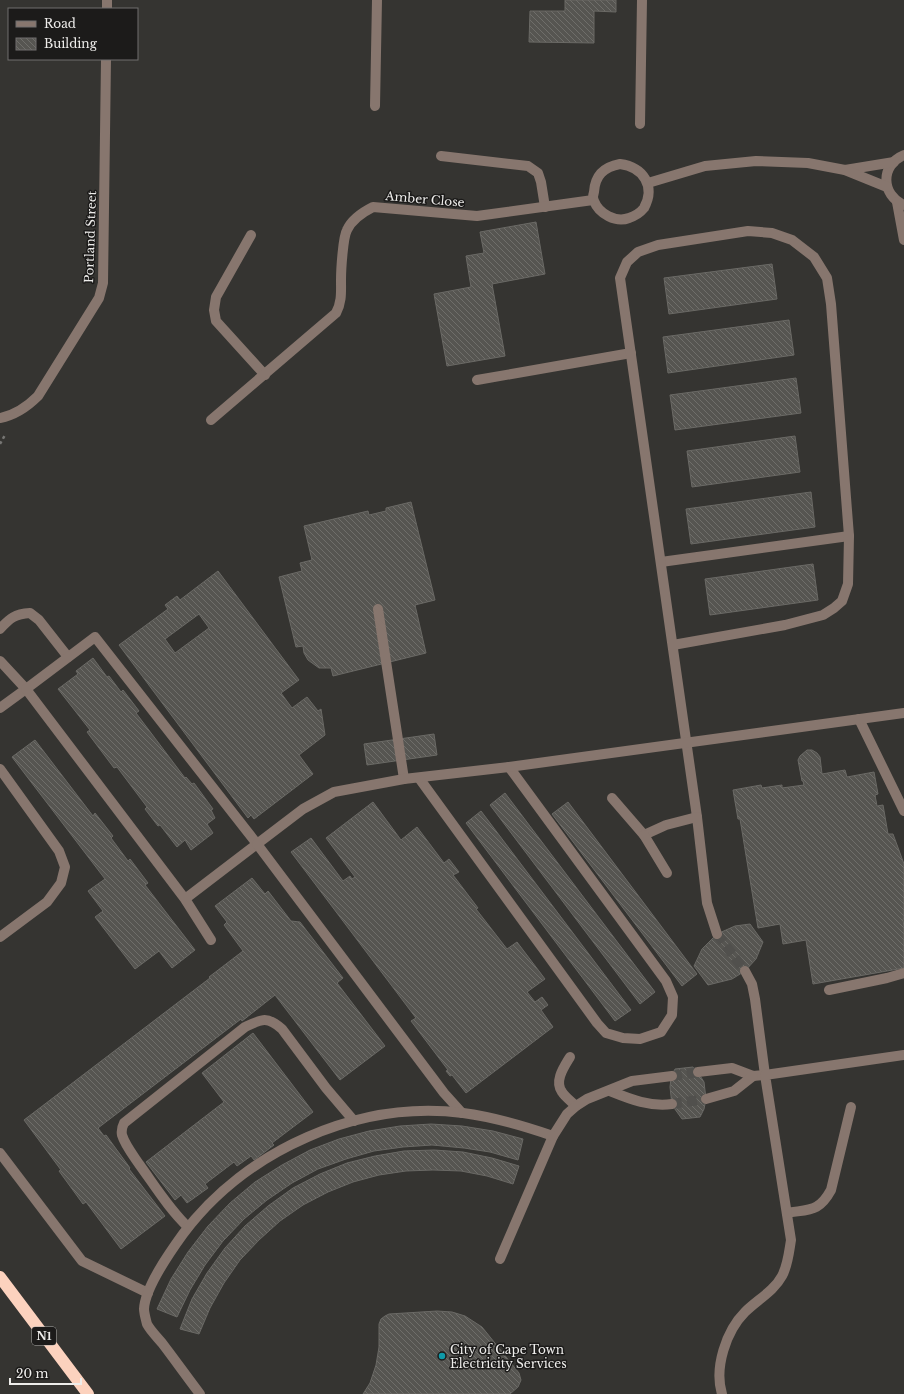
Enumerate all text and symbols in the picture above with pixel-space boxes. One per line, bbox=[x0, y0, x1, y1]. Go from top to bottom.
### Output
legend bbox=[8, 8, 138, 60]
text: Road bbox=[44, 16, 76, 31]
text: Building bbox=[44, 36, 98, 51]
street label: Amber Close bbox=[384, 188, 465, 210]
street label: Portland Street bbox=[81, 190, 99, 283]
road number: N1 bbox=[32, 1327, 56, 1345]
place label: City of Cape Town Electricity Services bbox=[450, 1342, 567, 1371]
marker: City of Cape Town Electricity Services bbox=[437, 1351, 447, 1361]
scale bar bbox=[10, 1360, 81, 1386]
text: 20 m bbox=[16, 1366, 48, 1381]

